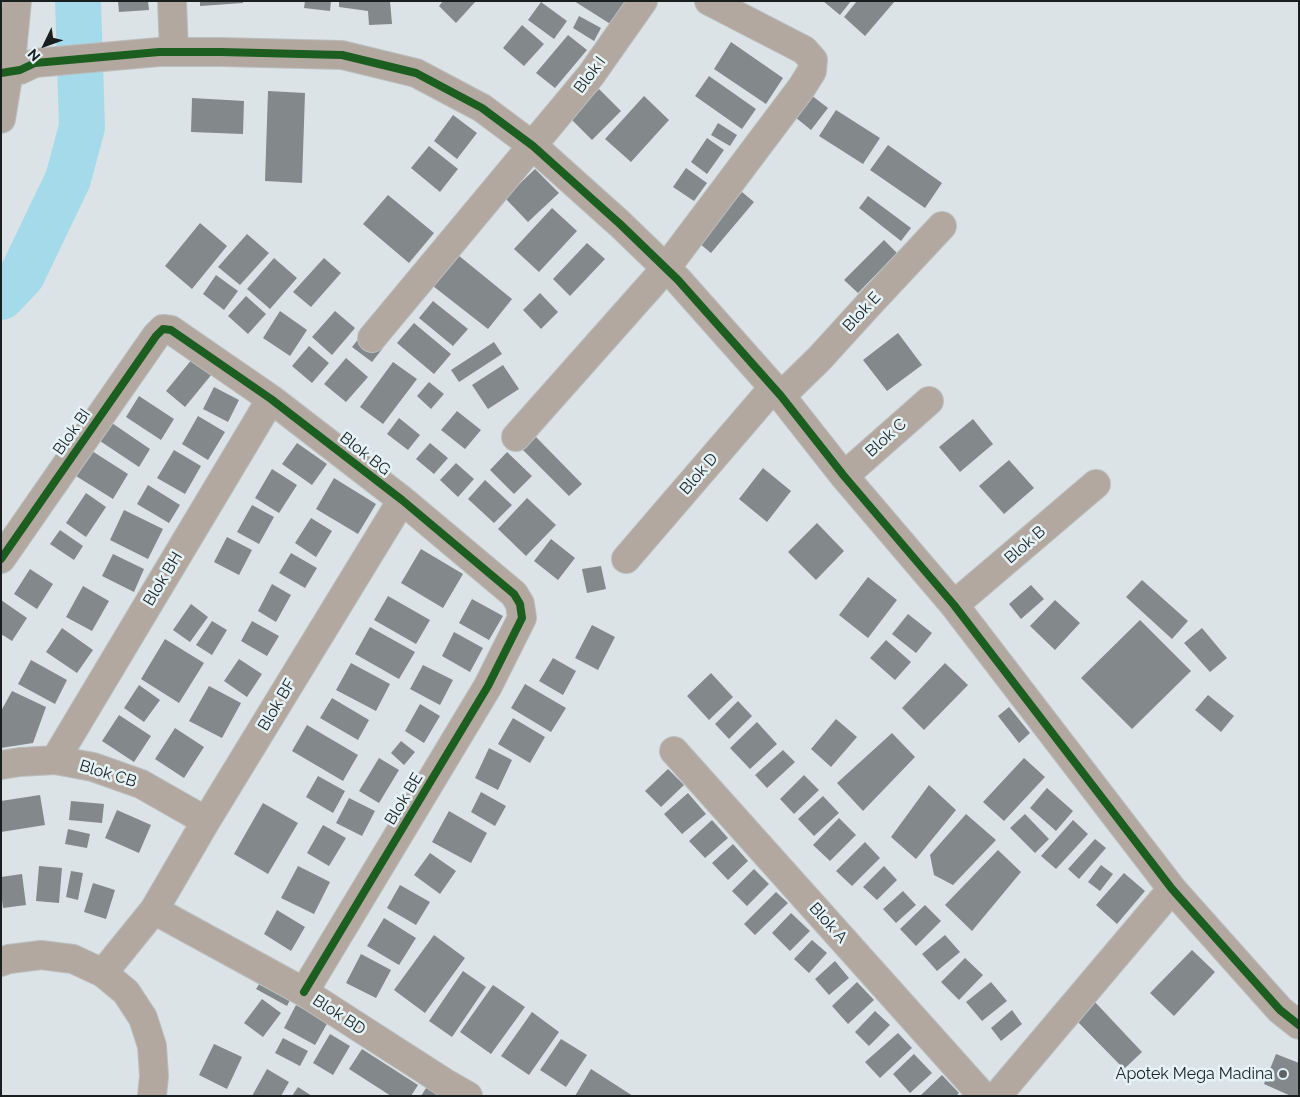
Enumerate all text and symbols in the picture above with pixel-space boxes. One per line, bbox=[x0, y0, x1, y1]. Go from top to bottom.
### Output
north arrow bbox=[20, 20, 70, 70]
text: N bbox=[24, 46, 43, 64]
street label: Blok I bbox=[570, 53, 610, 97]
street label: Blok E bbox=[839, 288, 885, 336]
street label: Blok BI bbox=[49, 405, 95, 459]
street label: Blok C bbox=[862, 415, 910, 461]
street label: Blok BG bbox=[336, 428, 394, 480]
street label: Blok D bbox=[676, 449, 722, 499]
street label: Blok B bbox=[1001, 522, 1049, 568]
street label: Blok BH bbox=[139, 549, 187, 609]
street label: Blok BF bbox=[254, 676, 300, 734]
street label: Blok CB bbox=[77, 756, 139, 792]
street label: Blok BE bbox=[381, 769, 427, 829]
street label: Blok A bbox=[805, 899, 851, 947]
street label: Blok BD bbox=[309, 991, 369, 1039]
place label: Apotek Mega Madina bbox=[1116, 1064, 1273, 1084]
marker: Apotek Mega Madina bbox=[1277, 1068, 1289, 1080]

